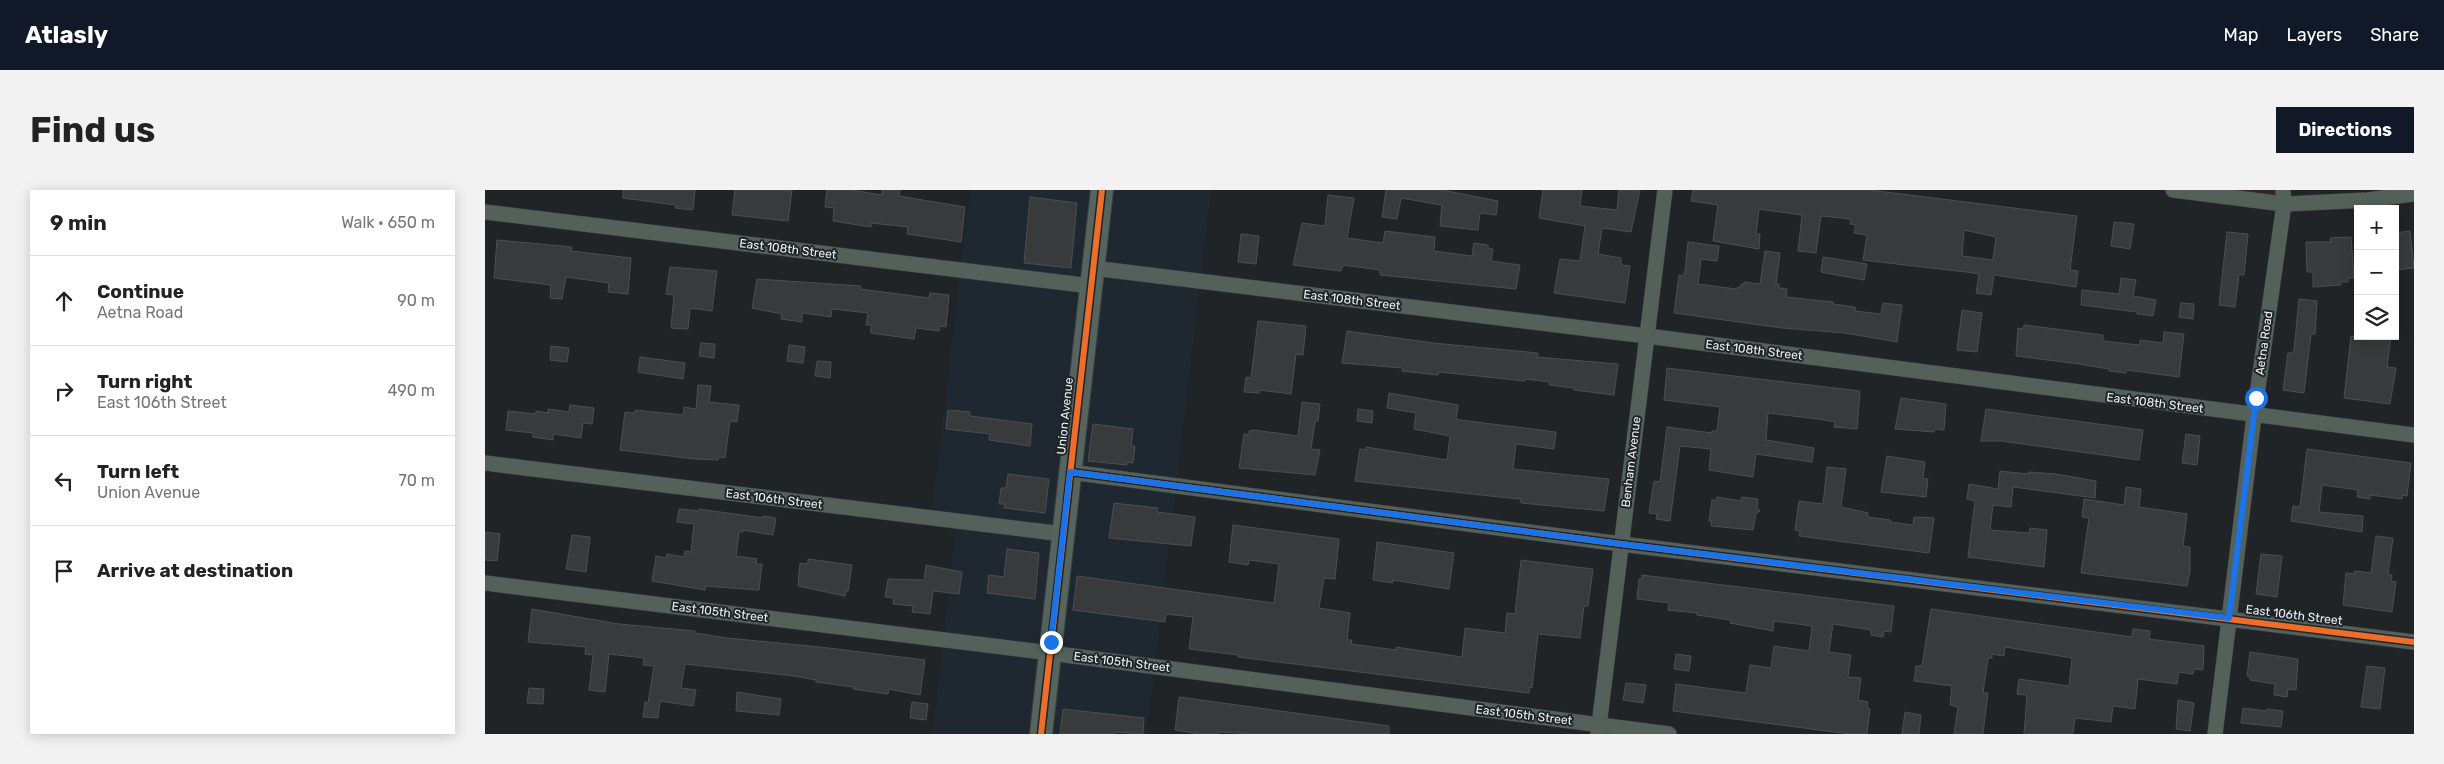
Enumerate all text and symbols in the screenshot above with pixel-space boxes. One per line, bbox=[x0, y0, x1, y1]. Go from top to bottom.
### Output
text: Atlasly bbox=[25, 21, 108, 49]
text: Map bbox=[2224, 24, 2259, 46]
text: Layers bbox=[2287, 24, 2342, 46]
text: Share bbox=[2370, 24, 2419, 46]
button: Directions bbox=[2276, 107, 2414, 153]
text: Find us bbox=[30, 109, 155, 151]
map controls bbox=[2354, 205, 2399, 340]
button: + bbox=[2354, 205, 2399, 250]
text: 9 min bbox=[50, 210, 107, 235]
text: Walk · 650 m bbox=[341, 213, 435, 232]
street label: East 108th Street bbox=[739, 236, 838, 262]
button: − bbox=[2354, 250, 2399, 295]
text: Continue bbox=[97, 280, 184, 303]
icon: ahead bbox=[50, 287, 78, 315]
street label: East 108th Street bbox=[1303, 287, 1402, 313]
text: 90 m bbox=[397, 291, 435, 310]
button: layers bbox=[2354, 295, 2399, 340]
text: Aetna Road bbox=[97, 303, 183, 322]
street label: Aetna Road bbox=[2253, 310, 2275, 376]
street label: East 108th Street bbox=[1705, 337, 1804, 363]
text: Turn right bbox=[97, 370, 192, 393]
icon: right bbox=[50, 377, 78, 405]
street label: Union Avenue bbox=[1054, 377, 1076, 455]
text: 490 m bbox=[387, 381, 435, 400]
route start bbox=[2245, 387, 2268, 410]
street label: East 108th Street bbox=[2106, 390, 2205, 416]
text: East 106th Street bbox=[97, 393, 227, 412]
street label: Benham Avenue bbox=[1618, 416, 1644, 508]
text: Turn left bbox=[97, 460, 179, 483]
icon: left bbox=[50, 467, 78, 495]
text: 70 m bbox=[398, 471, 435, 490]
text: Union Avenue bbox=[97, 483, 200, 502]
street label: East 106th Street bbox=[725, 486, 823, 512]
icon: arrive bbox=[50, 557, 78, 585]
text: Arrive at destination bbox=[97, 559, 293, 582]
street label: East 105th Street bbox=[671, 599, 769, 625]
street label: East 106th Street bbox=[2245, 602, 2343, 628]
route end bbox=[1040, 631, 1063, 654]
street label: East 105th Street bbox=[1073, 649, 1171, 675]
street label: East 105th Street bbox=[1475, 702, 1573, 728]

